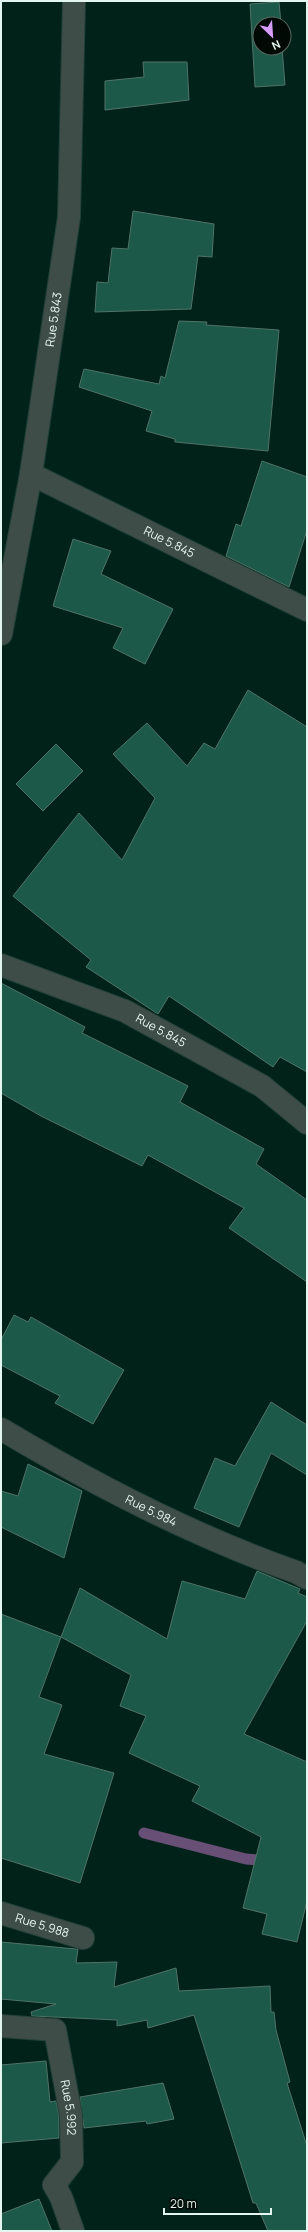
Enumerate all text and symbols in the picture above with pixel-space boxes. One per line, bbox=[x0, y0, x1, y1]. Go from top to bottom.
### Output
north arrow bbox=[252, 16, 292, 56]
text: N bbox=[270, 37, 283, 54]
street label: Rue 5.843 bbox=[41, 291, 66, 348]
street label: Rue 5.845 bbox=[141, 522, 198, 561]
street label: Rue 5.845 bbox=[133, 1009, 189, 1051]
street label: Rue 5.984 bbox=[123, 1490, 180, 1530]
street label: Rue 5.988 bbox=[13, 1909, 71, 1941]
street label: Rue 5.992 bbox=[57, 2078, 80, 2136]
scale bar bbox=[164, 2190, 271, 2216]
text: 20 m bbox=[170, 2195, 197, 2212]

